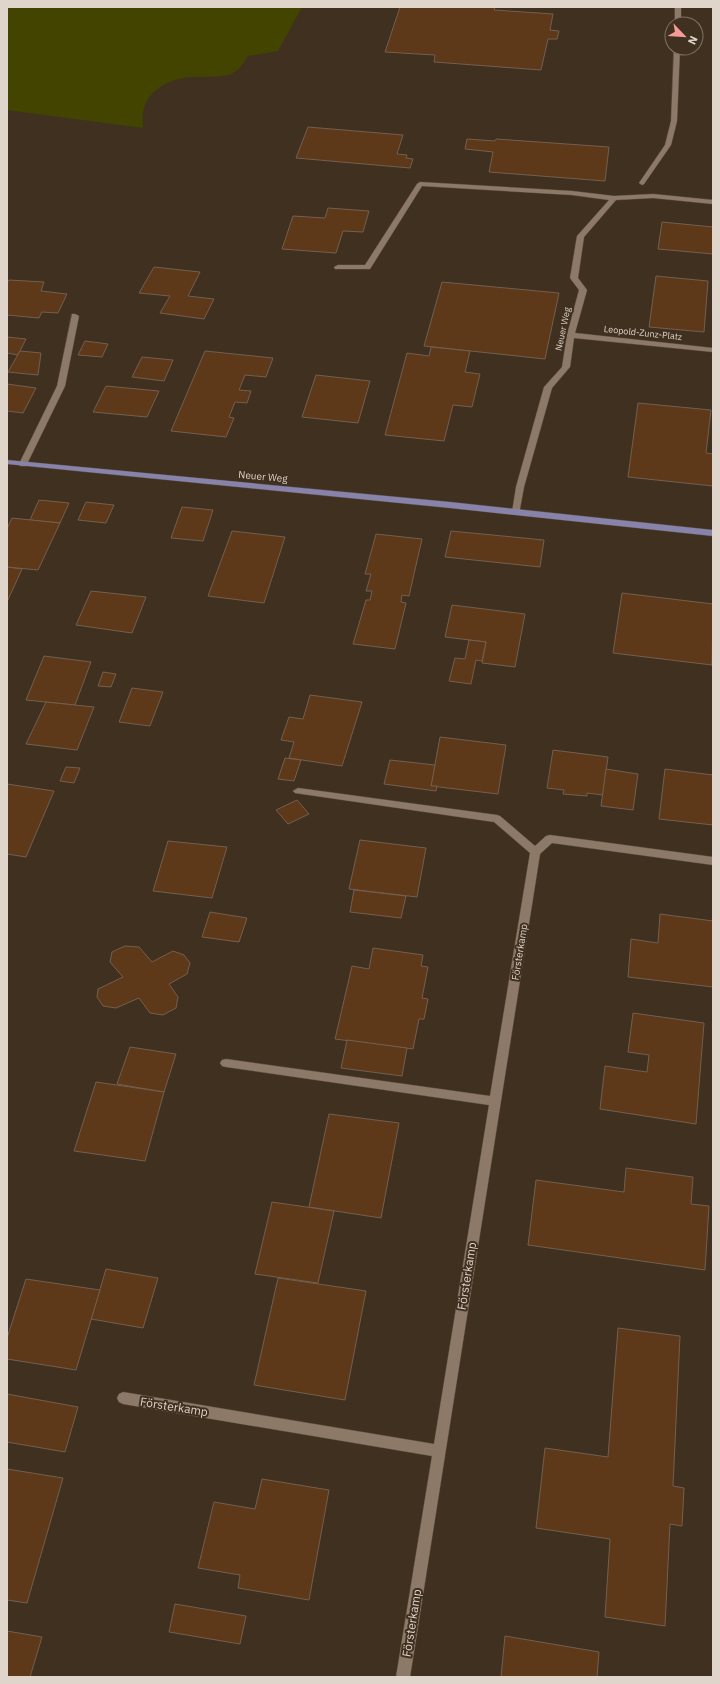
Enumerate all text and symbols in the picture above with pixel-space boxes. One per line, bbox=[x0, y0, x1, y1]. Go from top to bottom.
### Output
north arrow bbox=[664, 16, 704, 56]
text: N bbox=[685, 34, 701, 47]
street label: Neuer Weg bbox=[553, 306, 573, 352]
street label: Leopold-Zunz-Platz bbox=[603, 323, 683, 342]
street label: Neuer Weg bbox=[238, 468, 289, 485]
street label: Försterkamp bbox=[509, 923, 530, 981]
street label: Försterkamp bbox=[454, 1241, 479, 1311]
street label: Försterkamp bbox=[139, 1394, 209, 1419]
street label: Försterkamp bbox=[399, 1588, 424, 1658]

